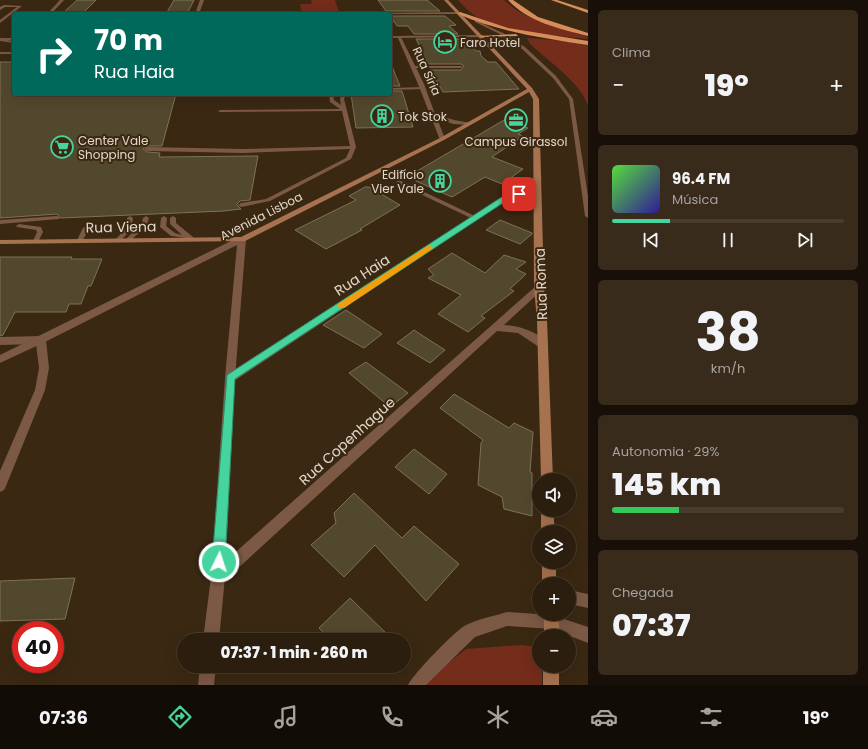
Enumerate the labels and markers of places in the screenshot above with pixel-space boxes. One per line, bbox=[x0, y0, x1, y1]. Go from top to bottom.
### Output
hotel icon: Faro Hotel bbox=[432, 29, 458, 55]
place label: Faro Hotel bbox=[460, 34, 520, 51]
building icon: Tok Stok bbox=[369, 103, 395, 129]
office icon: Campus Girassol bbox=[503, 107, 529, 133]
place label: Tok Stok bbox=[398, 108, 448, 125]
place label: Center Vale Shopping bbox=[78, 132, 149, 163]
place label: Campus Girassol bbox=[464, 133, 568, 150]
supermarket icon: Center Vale Shopping bbox=[49, 134, 75, 160]
place label: Edifício Vier Vale bbox=[371, 166, 424, 197]
building icon: Edifício Vier Vale bbox=[427, 168, 453, 194]
pin bbox=[502, 177, 536, 211]

